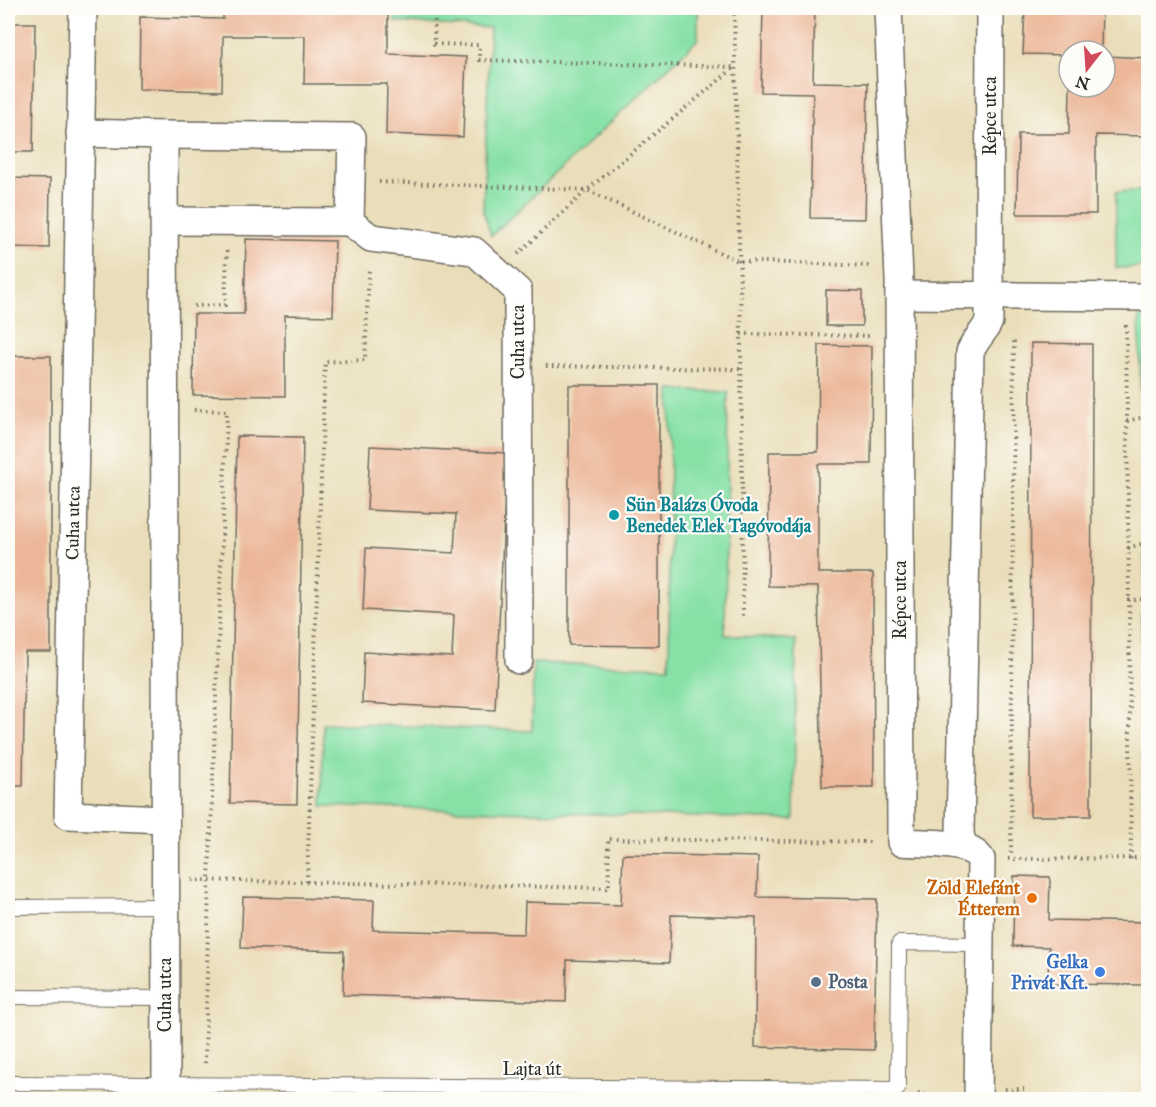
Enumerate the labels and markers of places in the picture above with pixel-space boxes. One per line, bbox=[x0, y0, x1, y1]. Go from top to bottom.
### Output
place label: Sün Balázs Óvoda Benedek Elek Tagóvodája bbox=[626, 491, 812, 538]
marker: Sün Balázs Óvoda Benedek Elek Tagóvodája bbox=[607, 508, 621, 522]
place label: Zöld Elefánt Étterem bbox=[927, 877, 1021, 920]
marker: Zöld Elefánt Étterem bbox=[1025, 891, 1039, 905]
place label: Gelka Privát Kft. bbox=[1011, 951, 1088, 994]
marker: Gelka Privát Kft. bbox=[1093, 965, 1107, 979]
place label: Posta bbox=[828, 971, 868, 993]
marker: Posta bbox=[809, 975, 823, 989]

